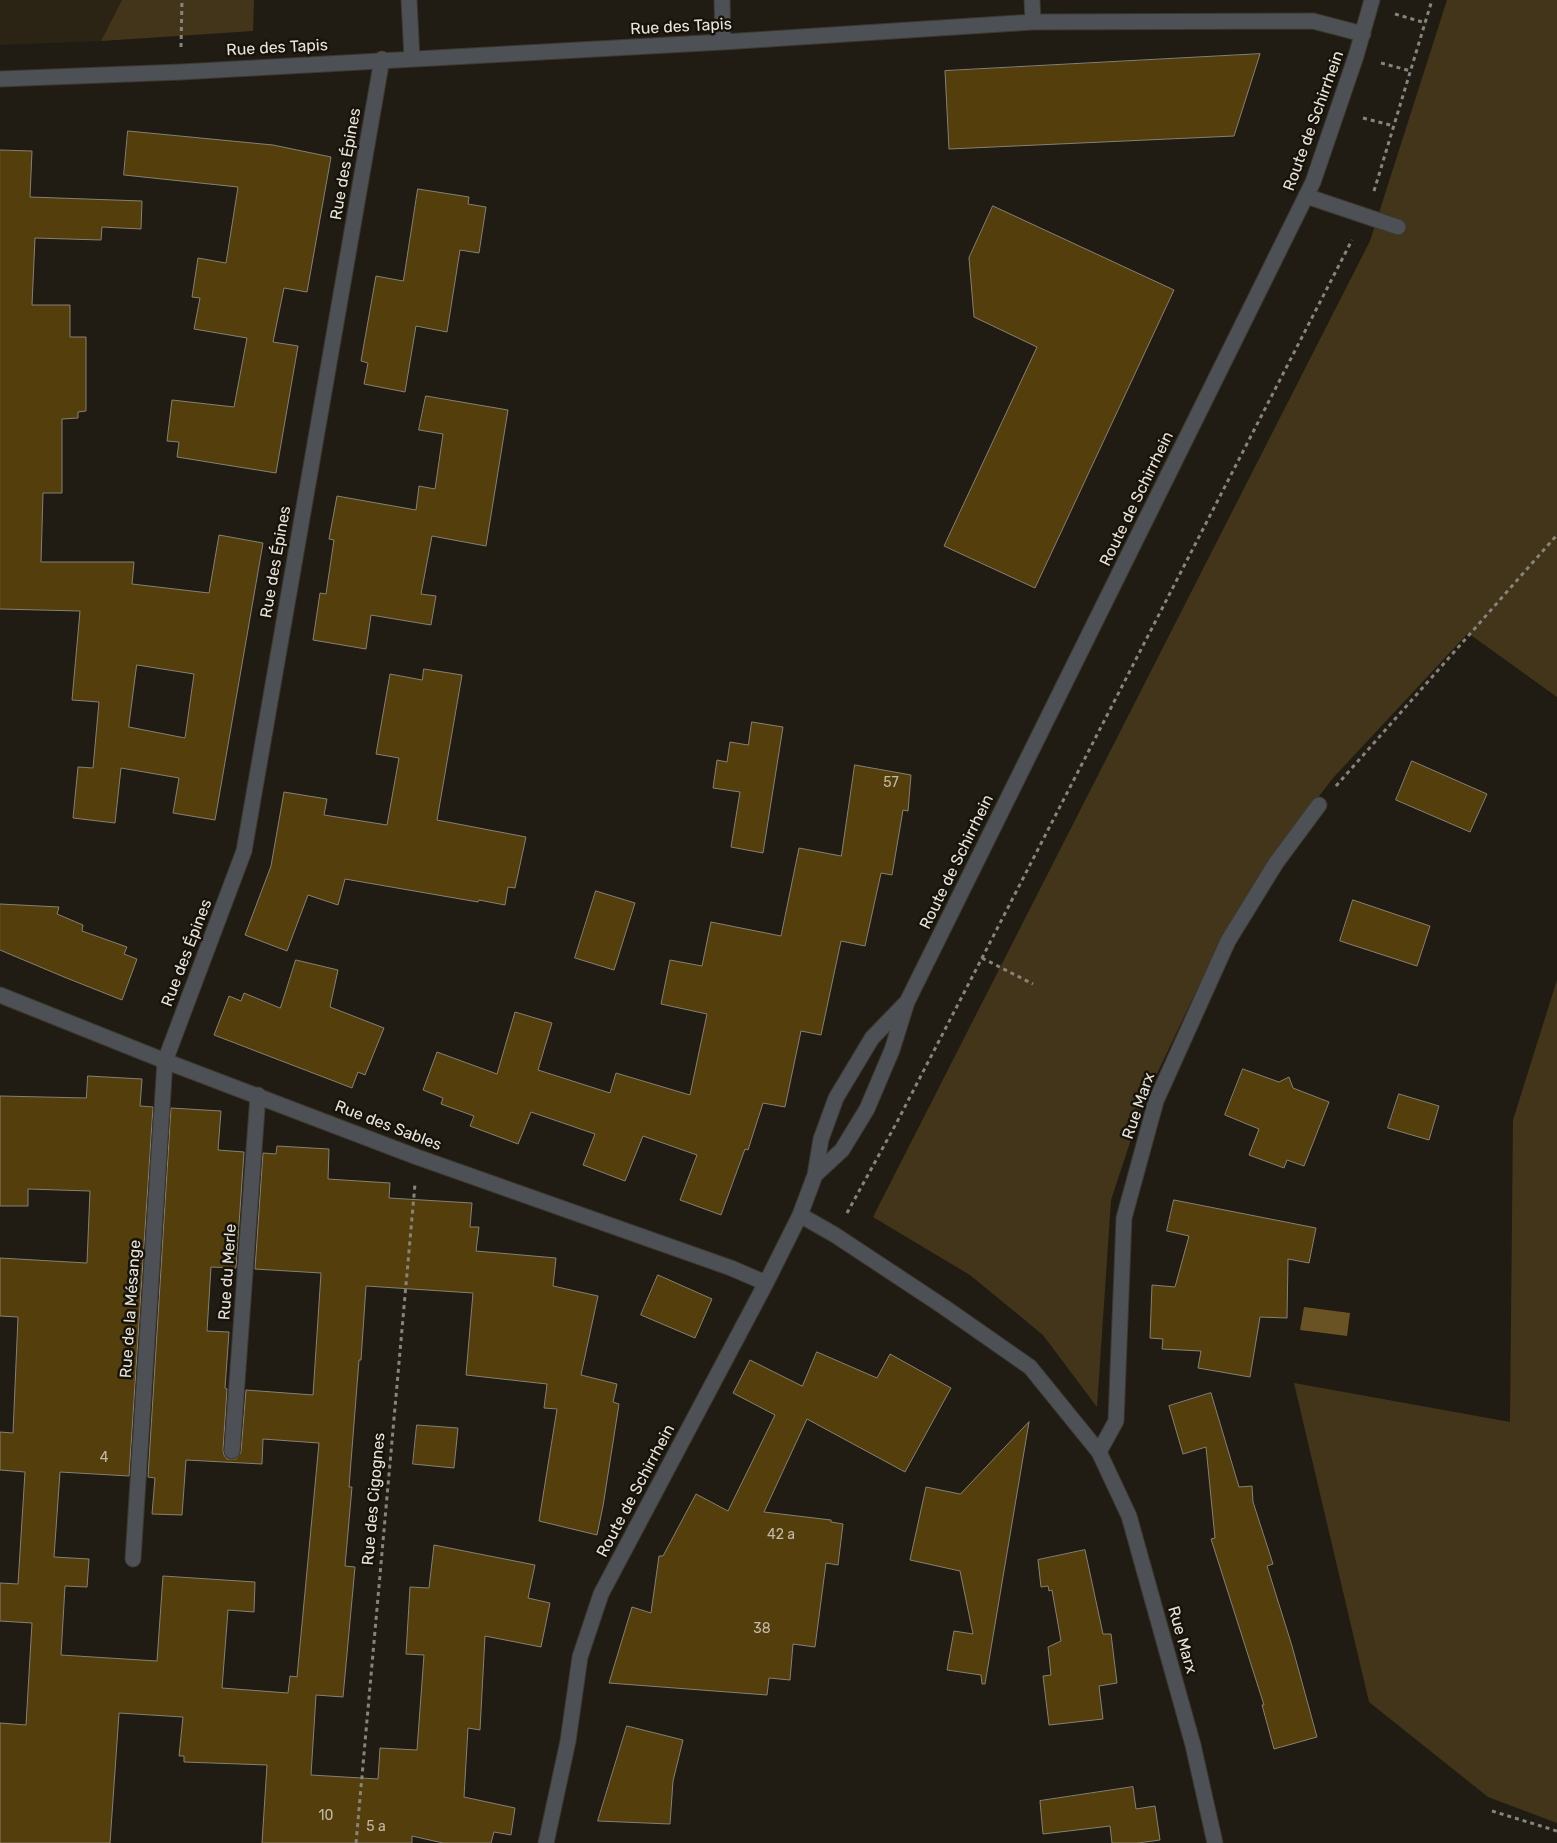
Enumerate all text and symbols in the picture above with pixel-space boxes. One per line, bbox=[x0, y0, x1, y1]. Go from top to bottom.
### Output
street label: Rue des Tapis bbox=[630, 15, 732, 39]
street label: Rue des Tapis bbox=[226, 36, 328, 60]
street label: Route de Schirrhein bbox=[1280, 48, 1348, 194]
street label: Rue des Épines bbox=[327, 106, 365, 222]
street label: Route de Schirrhein bbox=[1096, 428, 1178, 570]
street label: Rue des Épines bbox=[257, 504, 295, 620]
house number: 57 bbox=[883, 775, 899, 791]
street label: Route de Schirrhein bbox=[916, 791, 998, 933]
street label: Rue des Épines bbox=[158, 897, 216, 1009]
street label: Rue Marx bbox=[1119, 1070, 1159, 1142]
street label: Rue des Sables bbox=[332, 1097, 444, 1155]
street label: Rue du Merle bbox=[215, 1223, 241, 1321]
street label: Rue de la Mésange bbox=[117, 1239, 145, 1379]
street label: Route de Schirrhein bbox=[593, 1421, 679, 1561]
street label: Rue des Cigognes bbox=[359, 1432, 389, 1566]
house number: 4 bbox=[100, 1450, 108, 1466]
house number: 42 a bbox=[767, 1527, 795, 1543]
street label: Rue Marx bbox=[1163, 1604, 1201, 1676]
house number: 38 bbox=[753, 1621, 771, 1637]
house number: 10 bbox=[319, 1808, 333, 1824]
house number: 5 a bbox=[366, 1819, 386, 1835]

